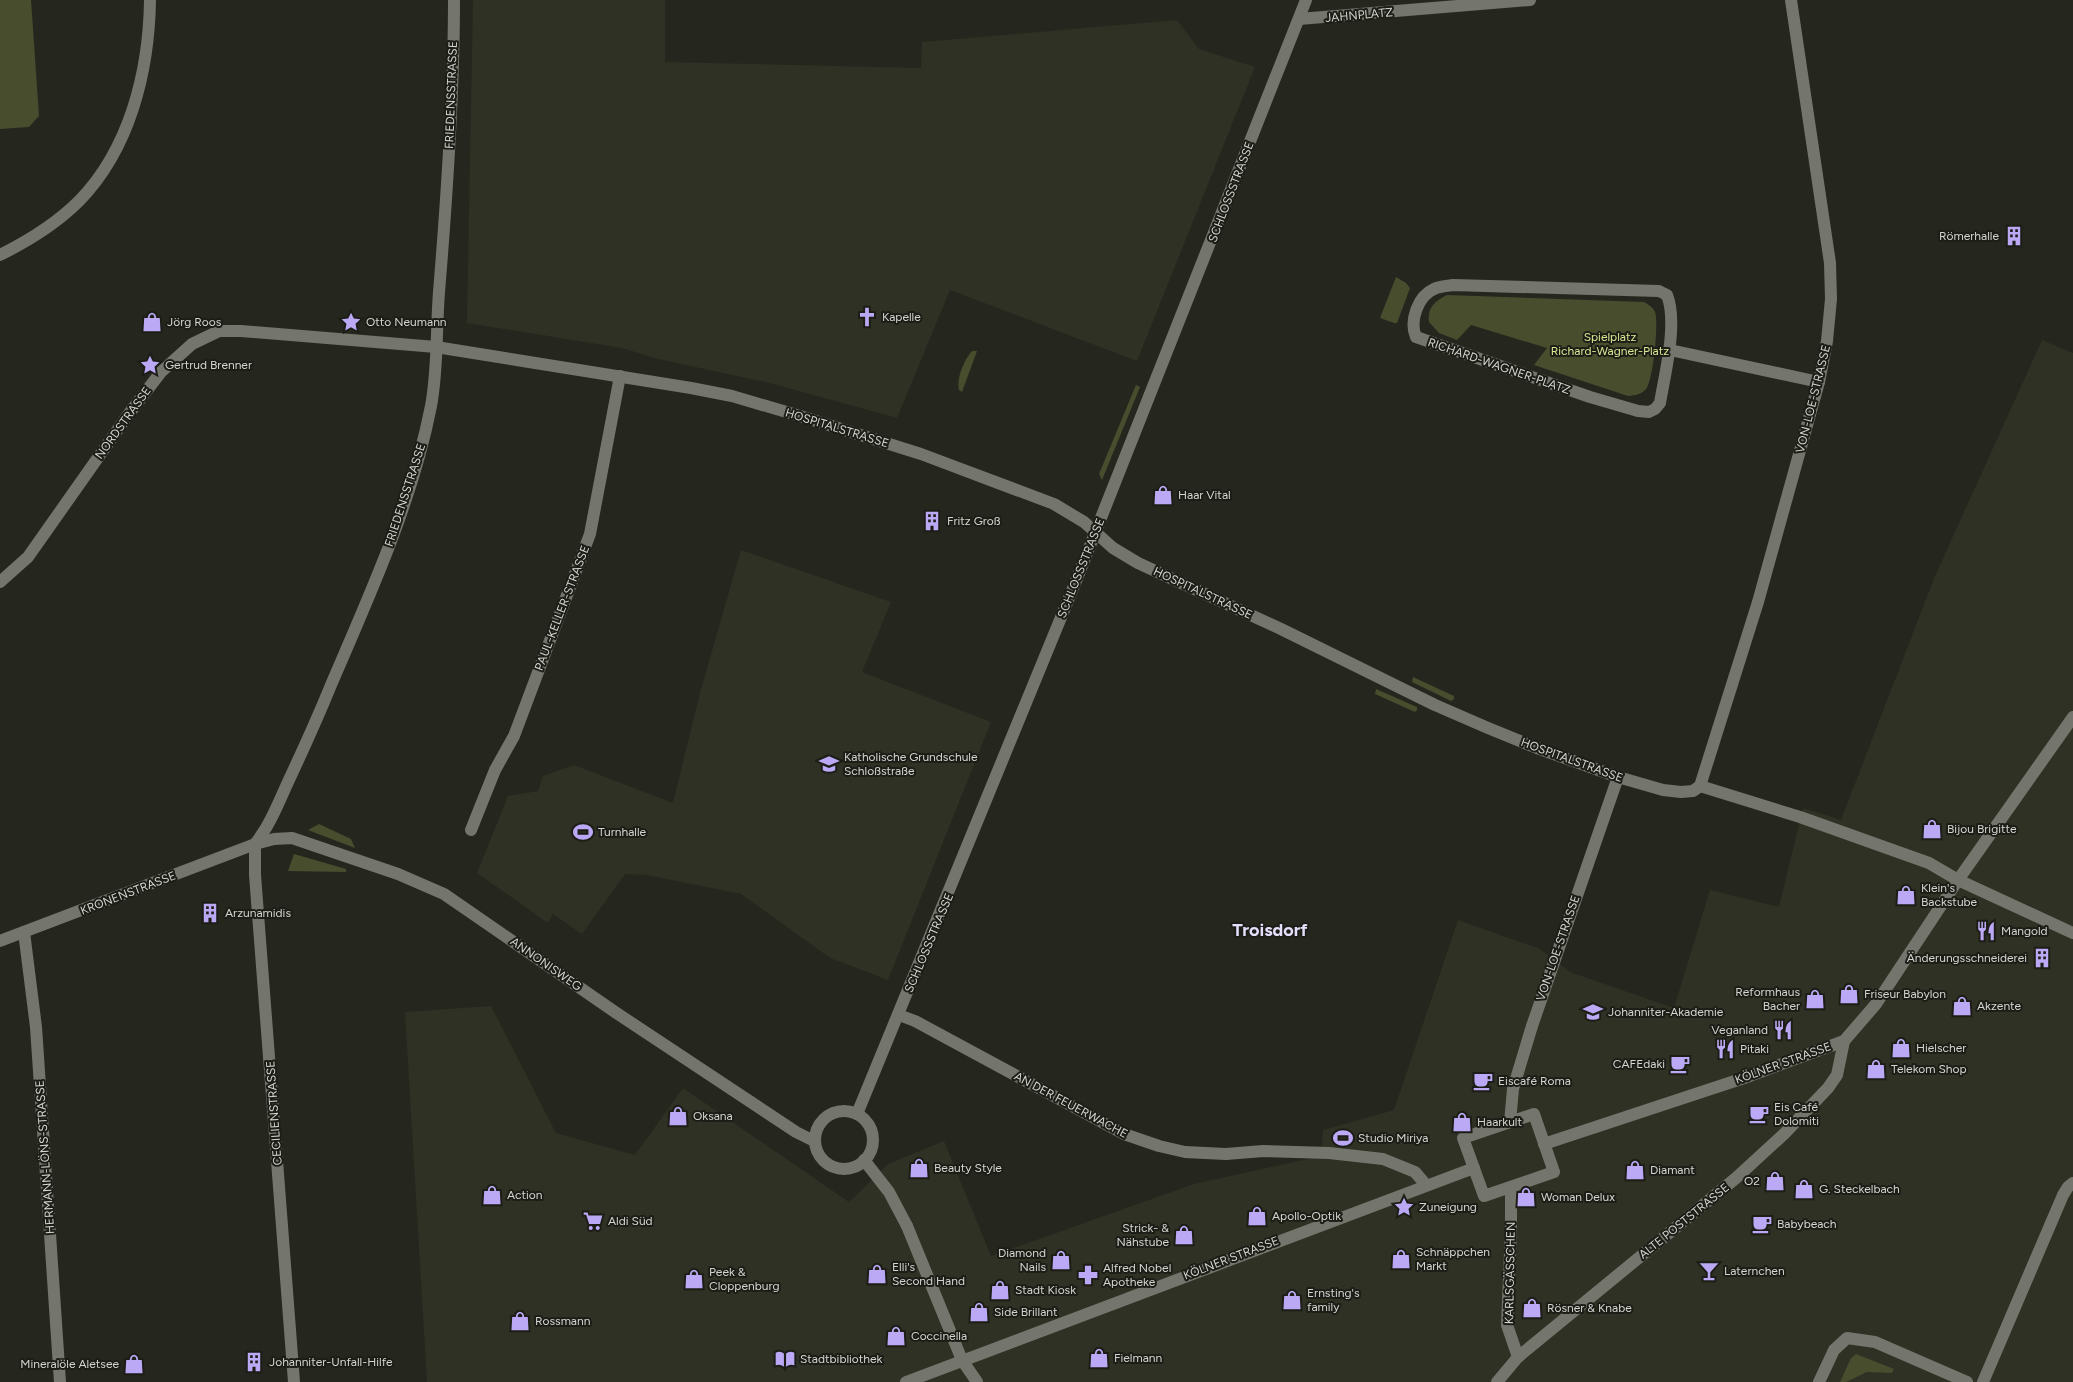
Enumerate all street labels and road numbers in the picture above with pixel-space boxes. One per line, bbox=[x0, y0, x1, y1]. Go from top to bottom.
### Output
street label: JAHNPLATZ bbox=[1324, 5, 1394, 25]
street label: FRIEDENSSTRASSE bbox=[442, 41, 460, 149]
street label: SCHLOSSSTRASSE bbox=[1205, 140, 1257, 244]
street label: RICHARD-WAGNER-PLATZ bbox=[1426, 335, 1572, 397]
street label: VON-LOE-STRASSE bbox=[1793, 344, 1833, 454]
street label: NORDSTRASSE bbox=[92, 384, 154, 462]
street label: HOSPITALSTRASSE bbox=[784, 406, 890, 450]
street label: FRIEDENSSTRASSE bbox=[382, 442, 428, 548]
street label: SCHLOSSSTRASSE bbox=[1055, 516, 1107, 620]
street label: PAUL-KELLER-STRASSE bbox=[532, 543, 592, 673]
street label: HOSPITALSTRASSE bbox=[1151, 564, 1255, 622]
street label: HOSPITALSTRASSE bbox=[1519, 735, 1625, 785]
street label: KRONENSTRASSE bbox=[78, 868, 178, 918]
street label: SCHLOSSSTRASSE bbox=[902, 891, 956, 995]
street label: VON-LOE-STRASSE bbox=[1533, 893, 1583, 1003]
street label: ANNONISWEG bbox=[508, 934, 584, 994]
street label: KÖLNER STRASSE bbox=[1733, 1039, 1833, 1087]
street label: CECILIENSTRASSE bbox=[263, 1060, 285, 1166]
street label: AN DER FEUERWACHE bbox=[1012, 1069, 1130, 1141]
street label: HERMANN-LÖNS-STRASSE bbox=[33, 1080, 57, 1234]
street label: ALTE POSTSTRASSE bbox=[1636, 1180, 1732, 1262]
street label: KARLSGÄSSCHEN bbox=[1502, 1222, 1518, 1324]
street label: KÖLNER STRASSE bbox=[1181, 1233, 1281, 1283]

